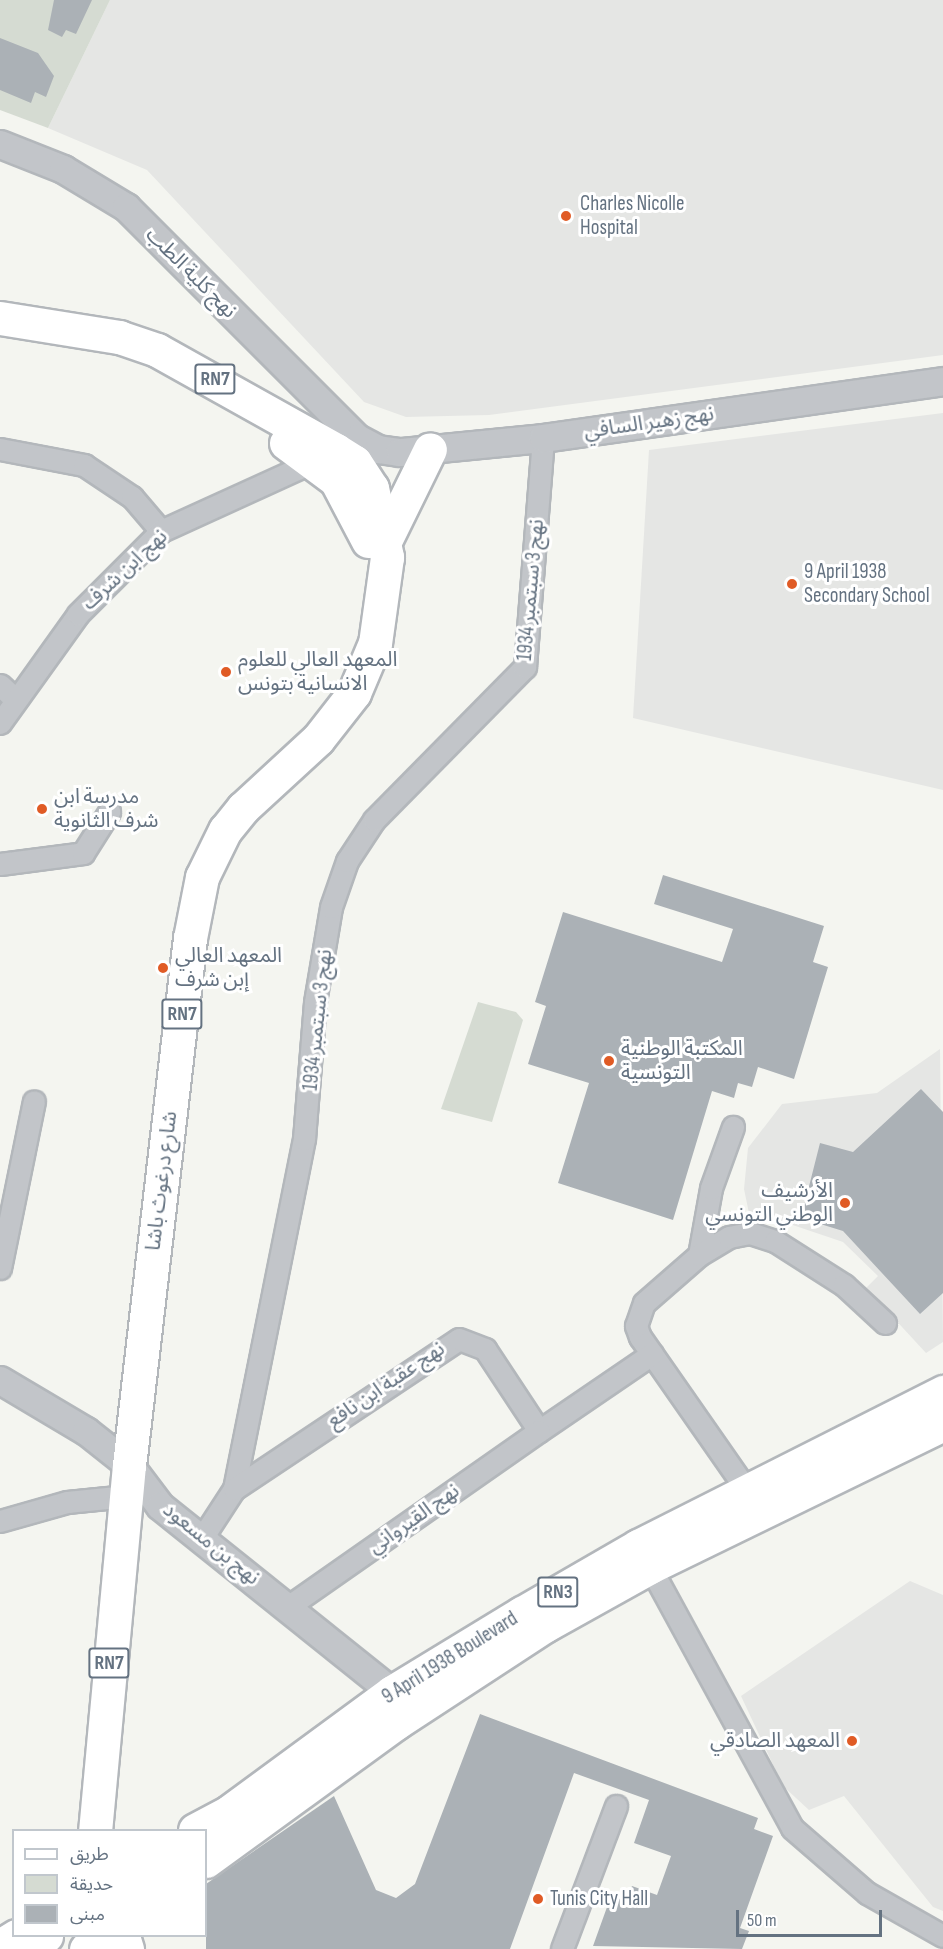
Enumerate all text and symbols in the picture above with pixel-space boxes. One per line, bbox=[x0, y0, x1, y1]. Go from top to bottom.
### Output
place label: Charles Nicolle Hospital bbox=[580, 191, 684, 241]
marker: Charles Nicolle Hospital bbox=[557, 207, 575, 225]
street label: نهج كلية الطب bbox=[140, 222, 242, 324]
road number: RN7 bbox=[194, 362, 236, 396]
street label: نهج زهير السافي bbox=[582, 401, 716, 445]
street label: نهج 3 سبتمبر 1934 bbox=[512, 518, 550, 662]
street label: نهج ابن شرف bbox=[77, 524, 173, 616]
place label: 9 April 1938 Secondary School bbox=[804, 559, 930, 609]
marker: 9 April 1938 Secondary School bbox=[785, 577, 799, 591]
place label: المعهد العالي للعلوم الانسانية بتونس bbox=[238, 647, 398, 697]
marker: المعهد العالي للعلوم الانسانية بتونس bbox=[219, 665, 233, 679]
place label: مدرسة ابن شرف الثانوية bbox=[54, 784, 159, 834]
marker: مدرسة ابن شرف الثانوية bbox=[35, 802, 49, 816]
place label: المعهد العالي إبن شرف bbox=[175, 943, 282, 993]
street label: نهج 3 سبتمبر 1934 bbox=[298, 948, 338, 1092]
marker: المعهد العالي إبن شرف bbox=[156, 961, 170, 975]
road number: RN7 bbox=[161, 997, 203, 1031]
place label: المكتبة الوطنية التونسية bbox=[621, 1036, 743, 1086]
marker: المكتبة الوطنية التونسية bbox=[602, 1054, 616, 1068]
street label: شارع درغوث باشا bbox=[141, 1110, 183, 1252]
place label: الأرشيف الوطني التونسي bbox=[705, 1178, 833, 1228]
marker: الأرشيف الوطني التونسي bbox=[838, 1196, 852, 1210]
street label: نهج عقبة ابن نافع bbox=[322, 1336, 450, 1434]
street label: نهج القيرواني bbox=[363, 1478, 465, 1560]
street label: نهج بن مسعود bbox=[157, 1497, 265, 1591]
road number: RN3 bbox=[537, 1575, 579, 1609]
street label: 9 April 1938 Boulevard bbox=[377, 1606, 523, 1710]
road number: RN7 bbox=[88, 1646, 130, 1680]
place label: المعهد الصادقي bbox=[710, 1728, 840, 1754]
marker: المعهد الصادقي bbox=[845, 1734, 859, 1748]
legend bbox=[12, 1829, 207, 1937]
text: طريق bbox=[70, 1844, 109, 1865]
text: حديقة bbox=[70, 1874, 113, 1895]
place label: Tunis City Hall bbox=[550, 1886, 648, 1912]
marker: Tunis City Hall bbox=[531, 1892, 545, 1906]
scale bar bbox=[739, 1898, 884, 1936]
text: مبنى bbox=[70, 1904, 105, 1925]
text: 50 m bbox=[747, 1910, 777, 1931]

